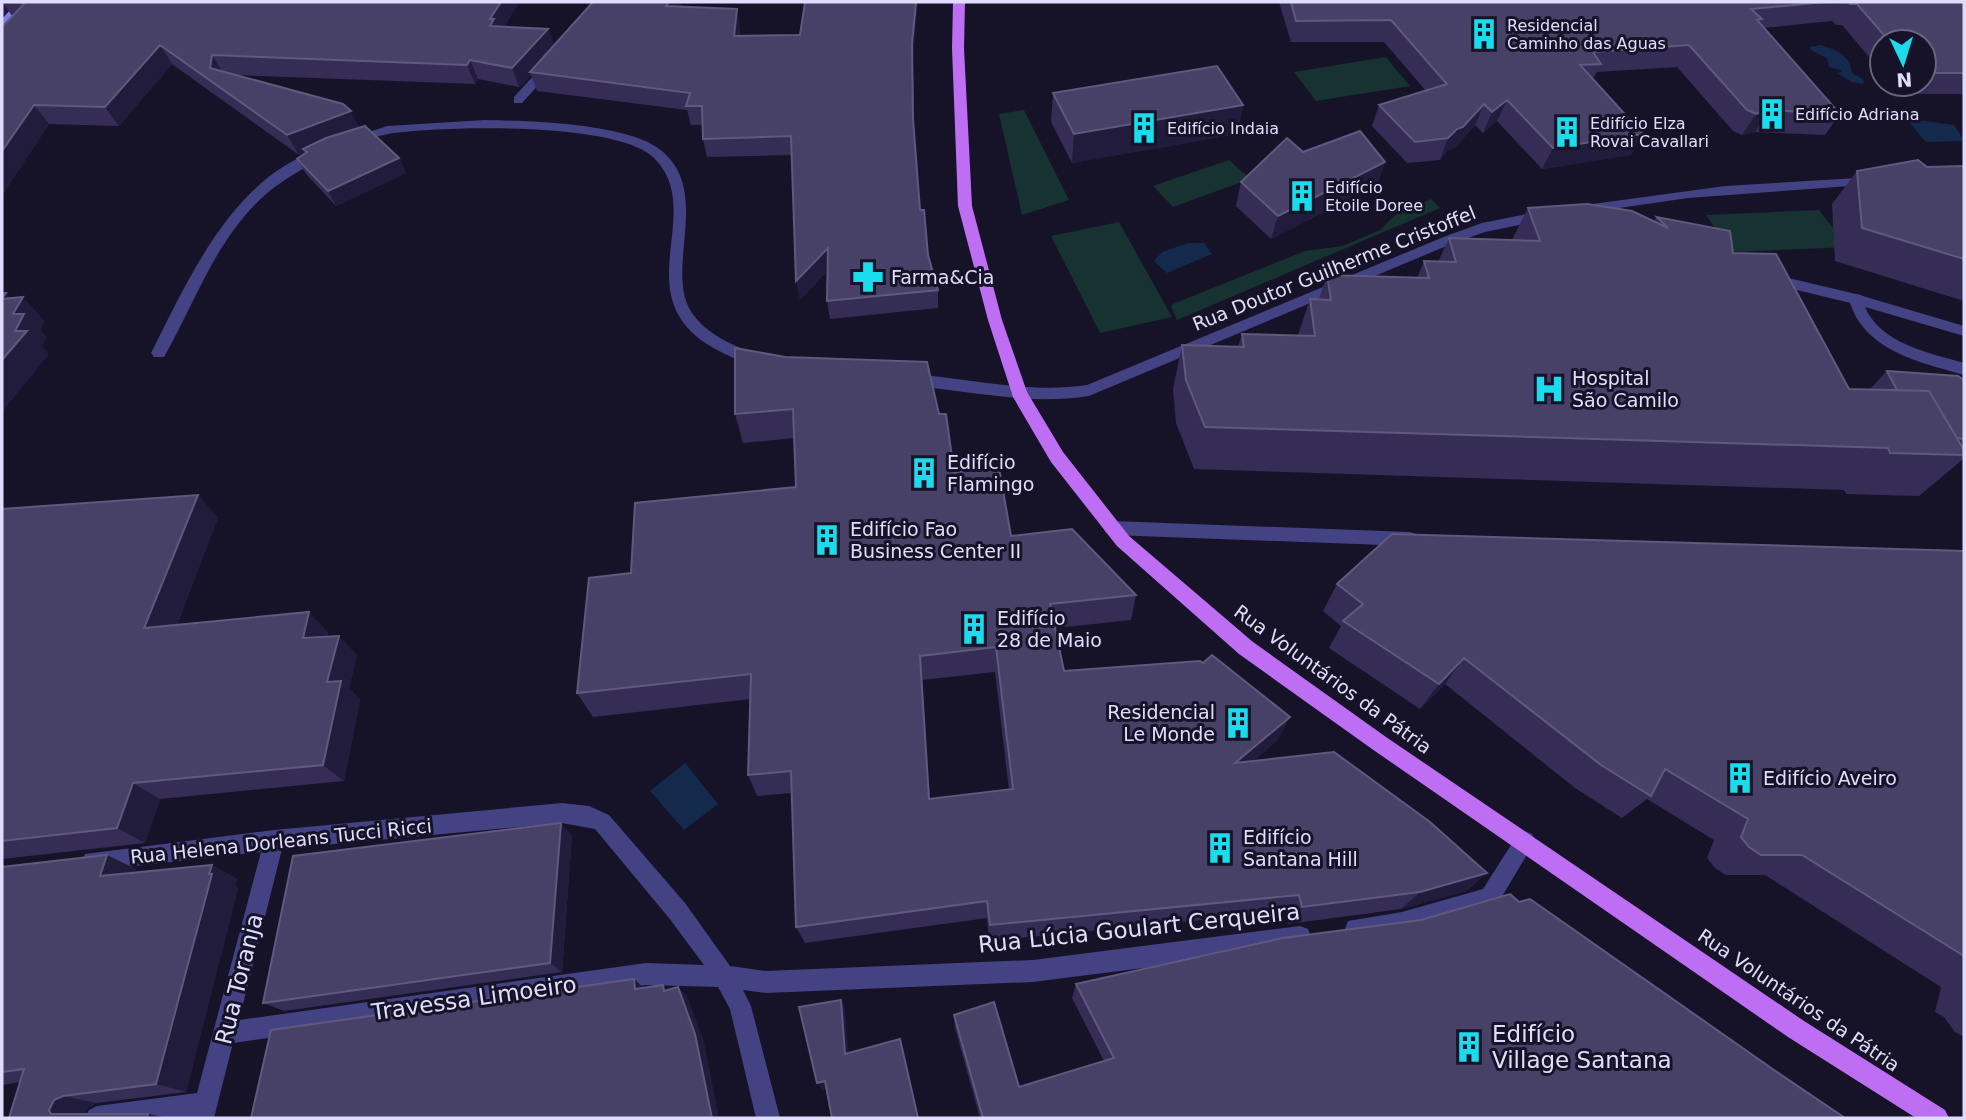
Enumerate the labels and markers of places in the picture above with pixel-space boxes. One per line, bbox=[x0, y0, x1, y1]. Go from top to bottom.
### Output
place label: Residencial Caminho das Aguas bbox=[1507, 16, 1666, 53]
building icon: Residencial Caminho das Aguas bbox=[1467, 17, 1501, 51]
building icon: Edifício Adriana bbox=[1755, 97, 1789, 131]
place label: Edifício Adriana bbox=[1795, 105, 1920, 124]
building icon: Edifício Indaia bbox=[1127, 111, 1161, 145]
place label: Edifício Elza Rovai Cavallari bbox=[1590, 114, 1709, 151]
building icon: Edifício Elza Rovai Cavallari bbox=[1550, 115, 1584, 149]
place label: Edifício Indaia bbox=[1167, 119, 1279, 138]
place label: Edifício Etoile Doree bbox=[1325, 178, 1423, 215]
building icon: Edifício Etoile Doree bbox=[1285, 179, 1319, 213]
pharmacy icon: Farma&Cia bbox=[851, 260, 885, 294]
place label: Farma&Cia bbox=[891, 266, 994, 288]
place label: Hospital São Camilo bbox=[1572, 367, 1679, 411]
hospital icon: Hospital São Camilo bbox=[1532, 372, 1566, 406]
place label: Edifício Flamingo bbox=[947, 451, 1034, 495]
building icon: Edifício Flamingo bbox=[907, 456, 941, 490]
place label: Edifício Fao Business Center II bbox=[850, 518, 1021, 562]
building icon: Edifício Fao Business Center II bbox=[810, 523, 844, 557]
place label: Edifício 28 de Maio bbox=[997, 607, 1102, 651]
building icon: Edifício 28 de Maio bbox=[957, 612, 991, 646]
place label: Residencial Le Monde bbox=[1107, 701, 1215, 745]
building icon: Residencial Le Monde bbox=[1221, 706, 1255, 740]
building icon: Edifício Aveiro bbox=[1723, 761, 1757, 795]
place label: Edifício Aveiro bbox=[1763, 767, 1897, 789]
place label: Edifício Santana Hill bbox=[1243, 826, 1358, 870]
building icon: Edifício Santana Hill bbox=[1203, 831, 1237, 865]
place label: Edifício Village Santana bbox=[1492, 1021, 1672, 1073]
building icon: Edifício Village Santana bbox=[1452, 1030, 1486, 1064]

